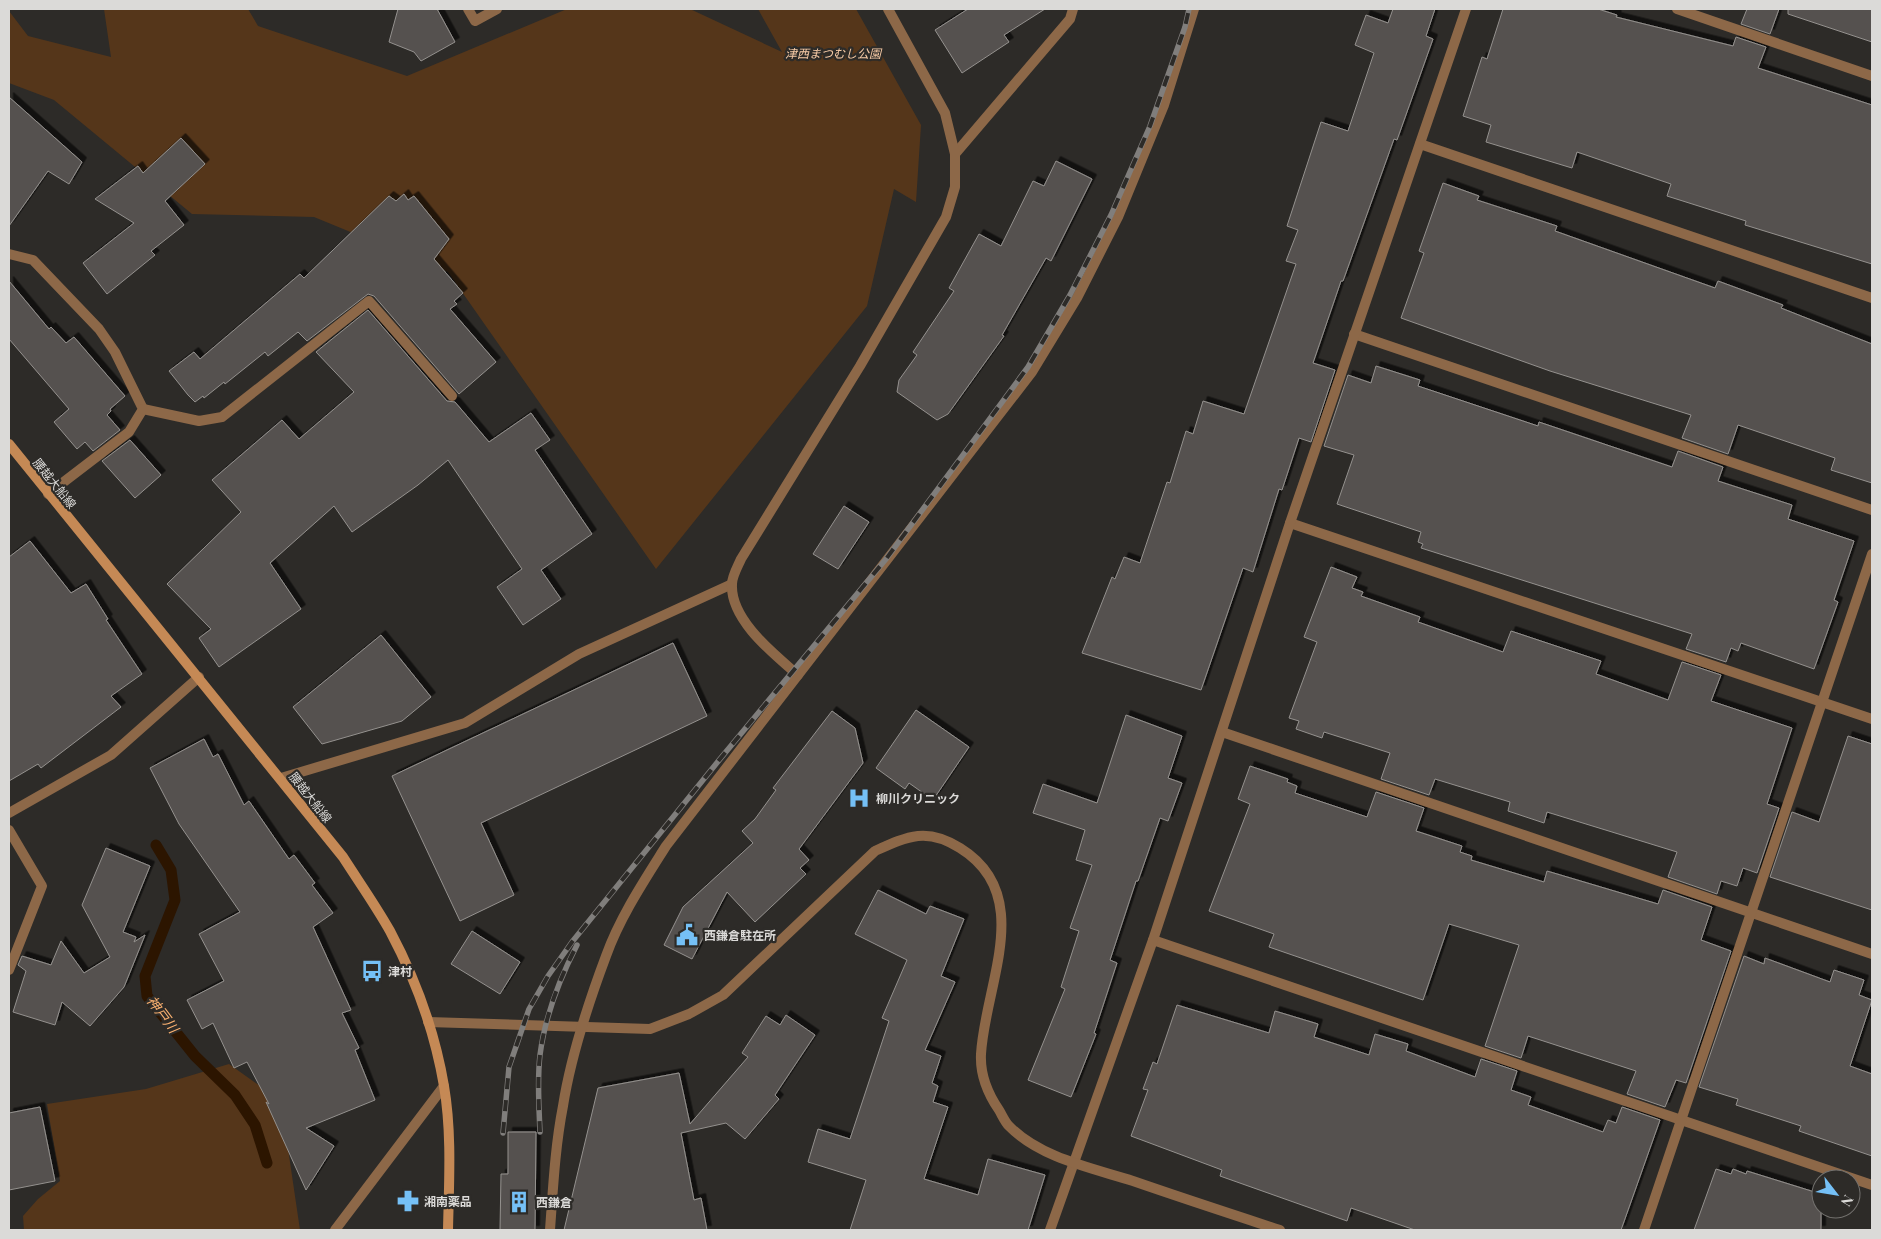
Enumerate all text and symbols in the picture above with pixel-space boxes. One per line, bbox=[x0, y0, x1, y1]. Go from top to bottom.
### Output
park label: 津西まつむし公園 bbox=[785, 45, 883, 61]
street label: 腰越大船線 bbox=[30, 455, 80, 511]
street label: 腰越大船線 bbox=[286, 768, 336, 826]
hospital icon: 柳川クリニック bbox=[846, 785, 872, 811]
place label: 柳川クリニック bbox=[876, 790, 960, 806]
public building icon: 西鎌倉駐在所 bbox=[674, 922, 700, 948]
place label: 西鎌倉駐在所 bbox=[704, 927, 776, 943]
bus stop icon: 津村 bbox=[359, 958, 385, 984]
place label: 津村 bbox=[388, 963, 412, 979]
water label: 神戸川 bbox=[143, 992, 184, 1038]
north arrow bbox=[1811, 1169, 1861, 1219]
pharmacy icon: 湘南薬品 bbox=[395, 1188, 421, 1214]
building icon: 西鎌倉 bbox=[506, 1189, 532, 1215]
text: N bbox=[1837, 1192, 1858, 1210]
place label: 湘南薬品 bbox=[424, 1193, 472, 1209]
place label: 西鎌倉 bbox=[536, 1194, 572, 1210]

